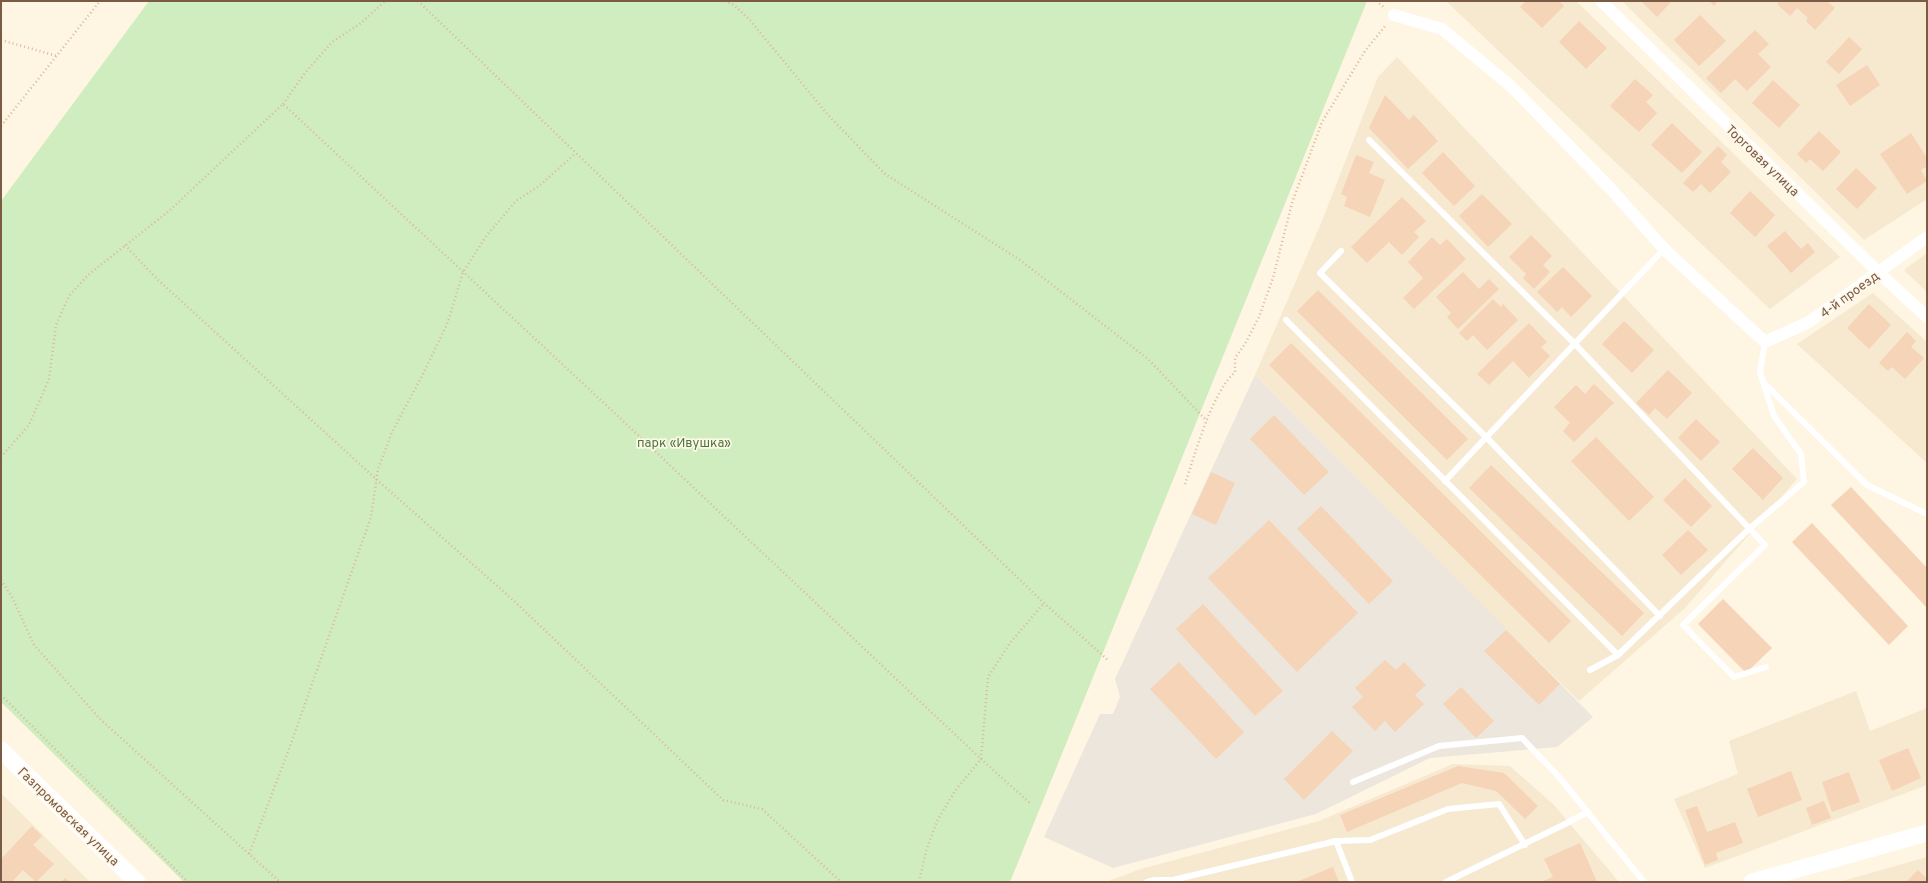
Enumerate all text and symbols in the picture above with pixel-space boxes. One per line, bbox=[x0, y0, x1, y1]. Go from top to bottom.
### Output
street label: Торговая улица bbox=[1722, 122, 1802, 201]
street label: 4-й проезд bbox=[1818, 269, 1883, 322]
park label: парк «Ивушка» bbox=[637, 436, 731, 452]
street label: Газпромовская улица bbox=[14, 765, 122, 870]

